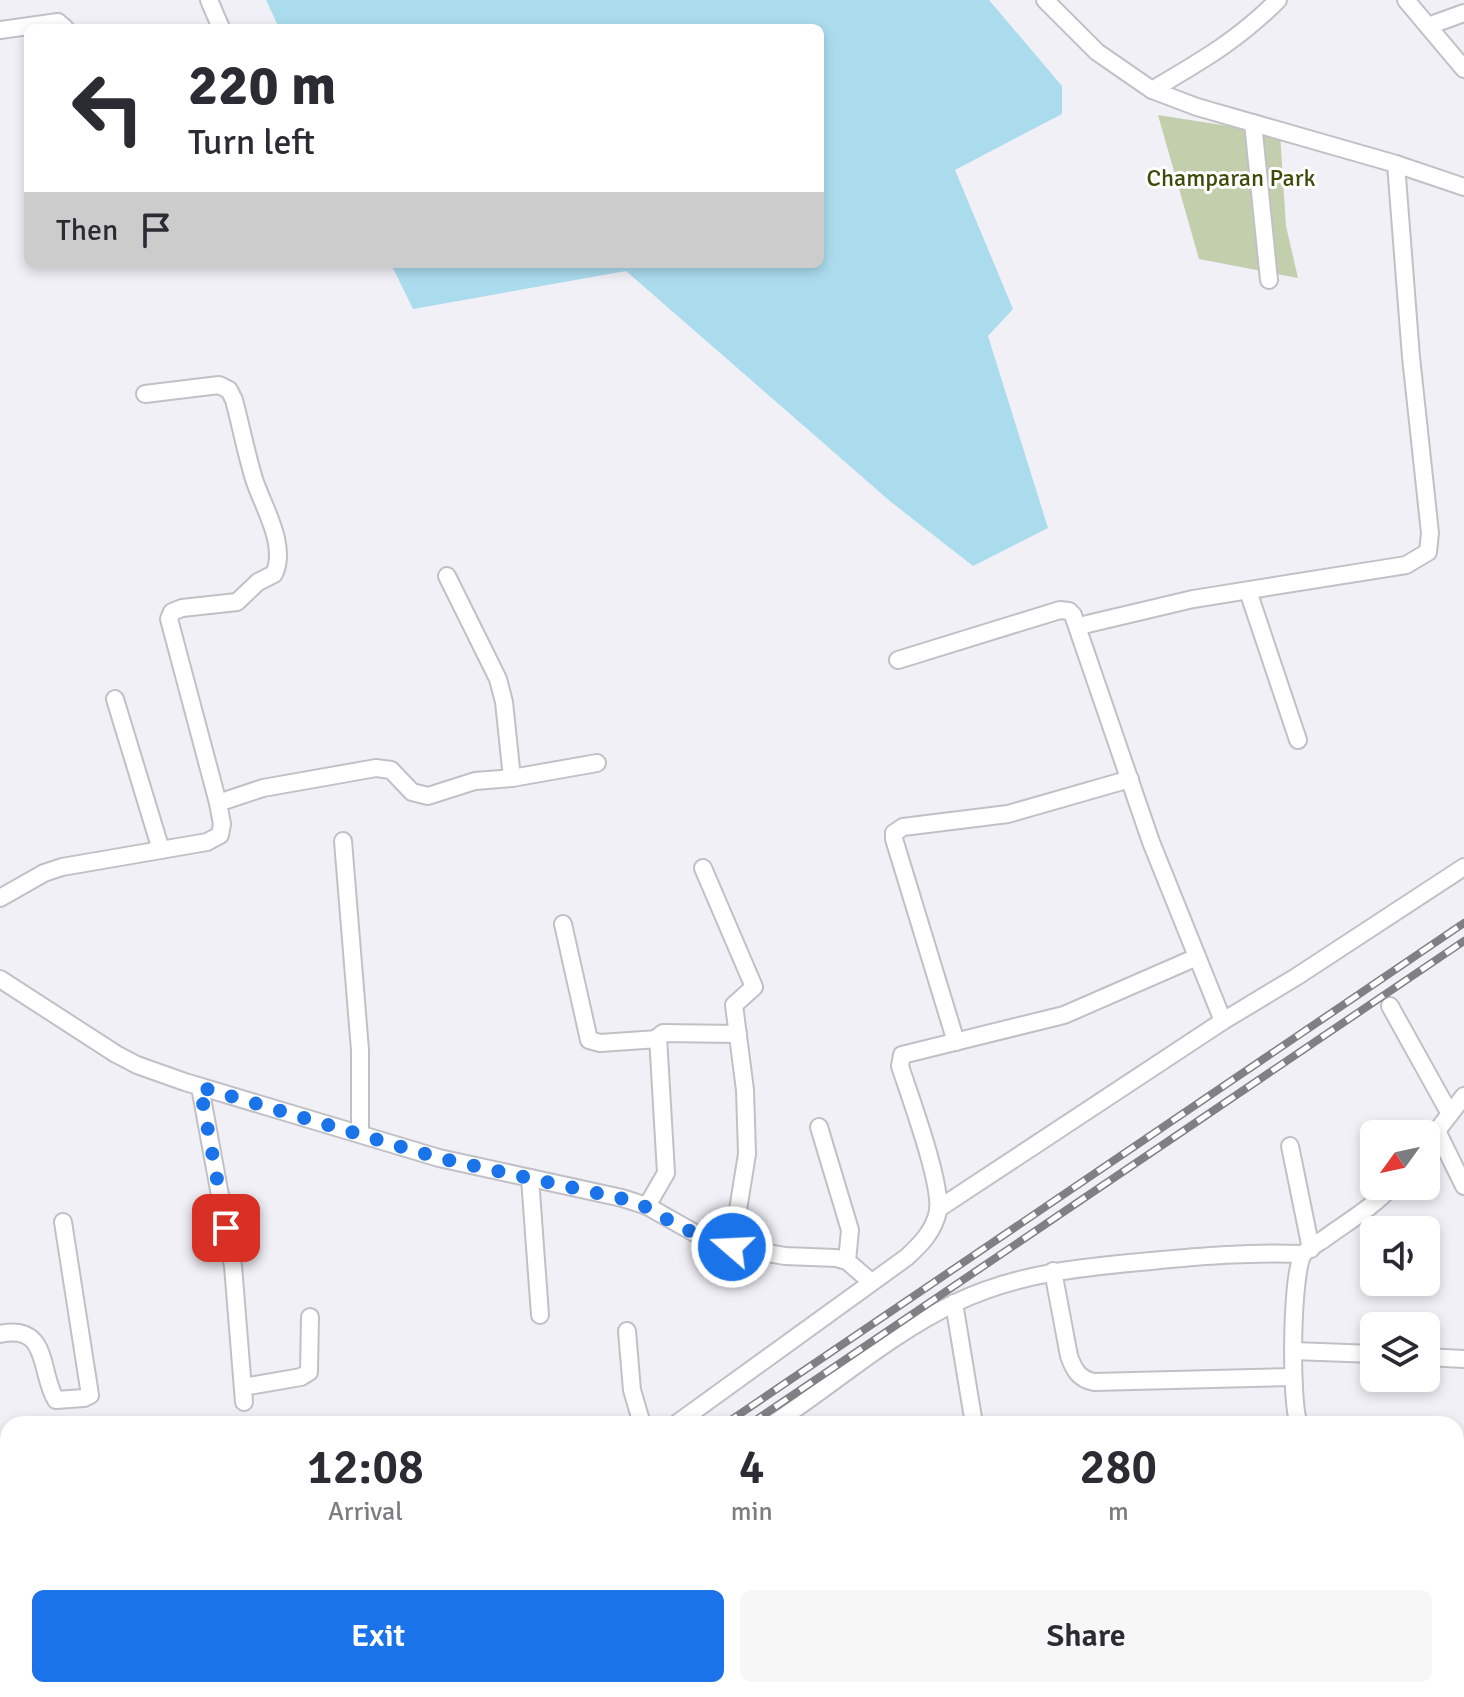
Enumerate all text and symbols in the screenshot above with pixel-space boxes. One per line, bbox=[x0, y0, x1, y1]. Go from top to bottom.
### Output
text: 220 m bbox=[188, 51, 336, 120]
icon: left bbox=[56, 56, 160, 160]
text: Turn left bbox=[188, 120, 315, 165]
park label: Champaran Park bbox=[1146, 163, 1316, 193]
icon: arrive bbox=[134, 208, 178, 252]
text: Then bbox=[56, 212, 118, 249]
north arrow bbox=[1360, 1120, 1440, 1200]
map controls bbox=[1360, 1120, 1440, 1392]
pin bbox=[192, 1194, 260, 1262]
position arrow bbox=[690, 1205, 774, 1289]
icon: arrive bbox=[204, 1206, 248, 1250]
button: sound bbox=[1360, 1216, 1440, 1296]
button: layers bbox=[1360, 1312, 1440, 1392]
text: 12:08 bbox=[307, 1438, 424, 1497]
text: 4 bbox=[739, 1438, 765, 1497]
text: 280 bbox=[1079, 1438, 1157, 1497]
text: Arrival bbox=[328, 1496, 403, 1528]
text: min bbox=[731, 1496, 773, 1528]
text: m bbox=[1108, 1496, 1129, 1528]
button: Exit bbox=[32, 1590, 724, 1682]
button: Share bbox=[740, 1590, 1432, 1682]

